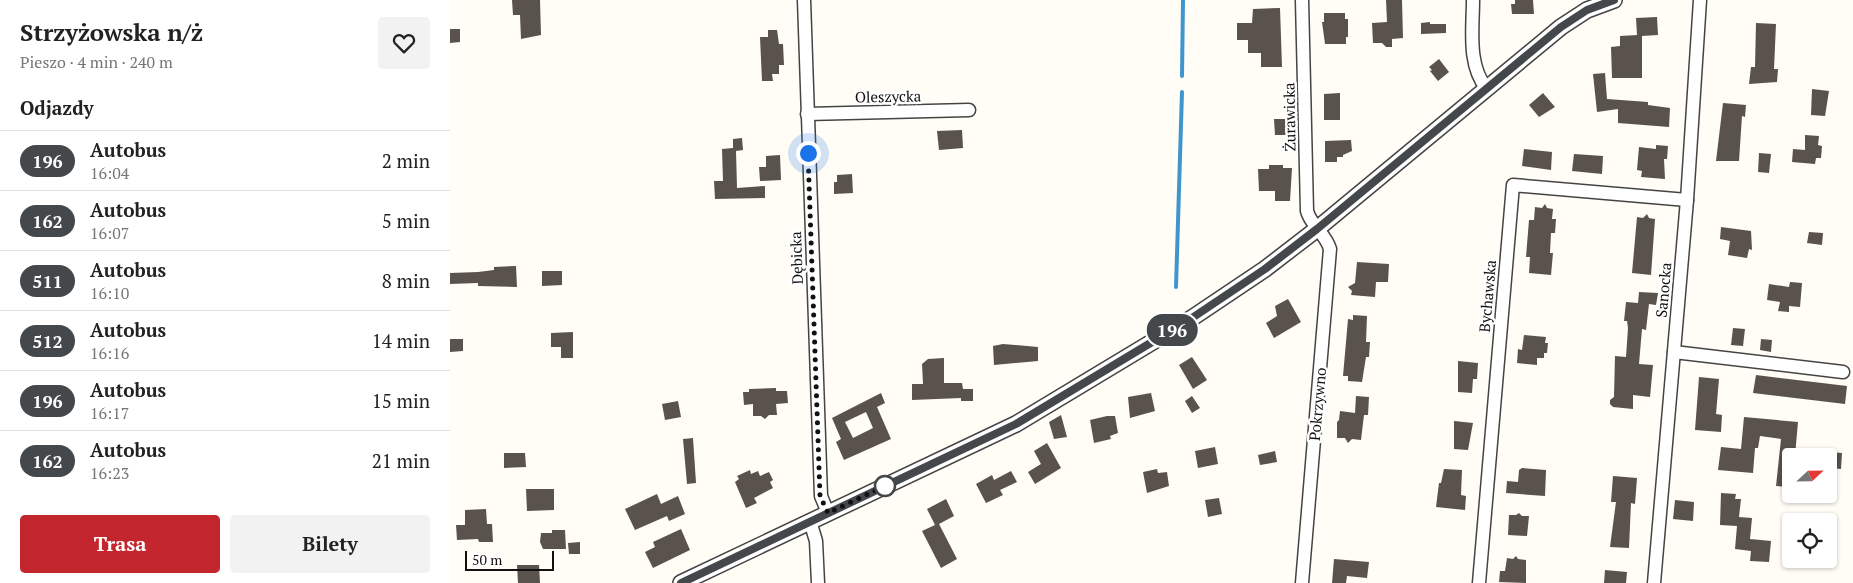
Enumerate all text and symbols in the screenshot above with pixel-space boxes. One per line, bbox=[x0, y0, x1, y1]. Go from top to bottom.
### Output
text: Strzyżowska n/ż bbox=[20, 16, 203, 48]
button: heart bbox=[378, 17, 430, 69]
text: Pieszo · 4 min · 240 m bbox=[20, 51, 173, 73]
street label: Żurawicka bbox=[1278, 82, 1300, 152]
street label: Oleszycka bbox=[855, 85, 922, 107]
text: Odjazdy bbox=[20, 95, 94, 120]
text: Autobus bbox=[90, 137, 166, 162]
your location bbox=[796, 141, 821, 166]
text: 2 min bbox=[382, 148, 430, 173]
text: 196 bbox=[32, 149, 63, 173]
text: 16:04 bbox=[90, 162, 129, 184]
text: Autobus bbox=[90, 197, 166, 222]
text: 5 min bbox=[382, 208, 430, 233]
text: 162 bbox=[32, 209, 63, 233]
text: 16:07 bbox=[90, 222, 129, 244]
street label: Dębicka bbox=[785, 231, 807, 285]
text: Autobus bbox=[90, 257, 166, 282]
street label: Bychawska bbox=[1474, 259, 1500, 333]
street label: Sanocka bbox=[1651, 261, 1675, 318]
text: 8 min bbox=[382, 268, 430, 293]
text: 511 bbox=[32, 269, 63, 293]
text: 16:10 bbox=[90, 282, 129, 304]
line badge: 196 bbox=[1143, 314, 1201, 346]
text: Autobus bbox=[90, 317, 166, 342]
text: 196 bbox=[1157, 318, 1187, 342]
text: 14 min bbox=[372, 328, 430, 353]
text: 512 bbox=[32, 329, 63, 353]
text: 16:16 bbox=[90, 342, 129, 364]
street label: Pokrzywno bbox=[1304, 366, 1330, 442]
text: Autobus bbox=[90, 377, 166, 402]
text: 15 min bbox=[372, 388, 430, 413]
text: 196 bbox=[32, 389, 63, 413]
text: 16:17 bbox=[90, 402, 129, 424]
text: Autobus bbox=[90, 437, 166, 462]
text: 21 min bbox=[372, 448, 430, 473]
north arrow bbox=[1782, 448, 1838, 502]
map controls bbox=[1782, 448, 1837, 568]
text: 162 bbox=[32, 449, 63, 473]
text: 16:23 bbox=[90, 462, 129, 484]
unlabelled marker bbox=[874, 475, 896, 497]
button: locate bbox=[1782, 513, 1837, 568]
button: Trasa bbox=[20, 515, 220, 573]
button: Bilety bbox=[230, 515, 430, 573]
scale bar bbox=[465, 548, 554, 571]
text: 50 m bbox=[472, 550, 502, 569]

